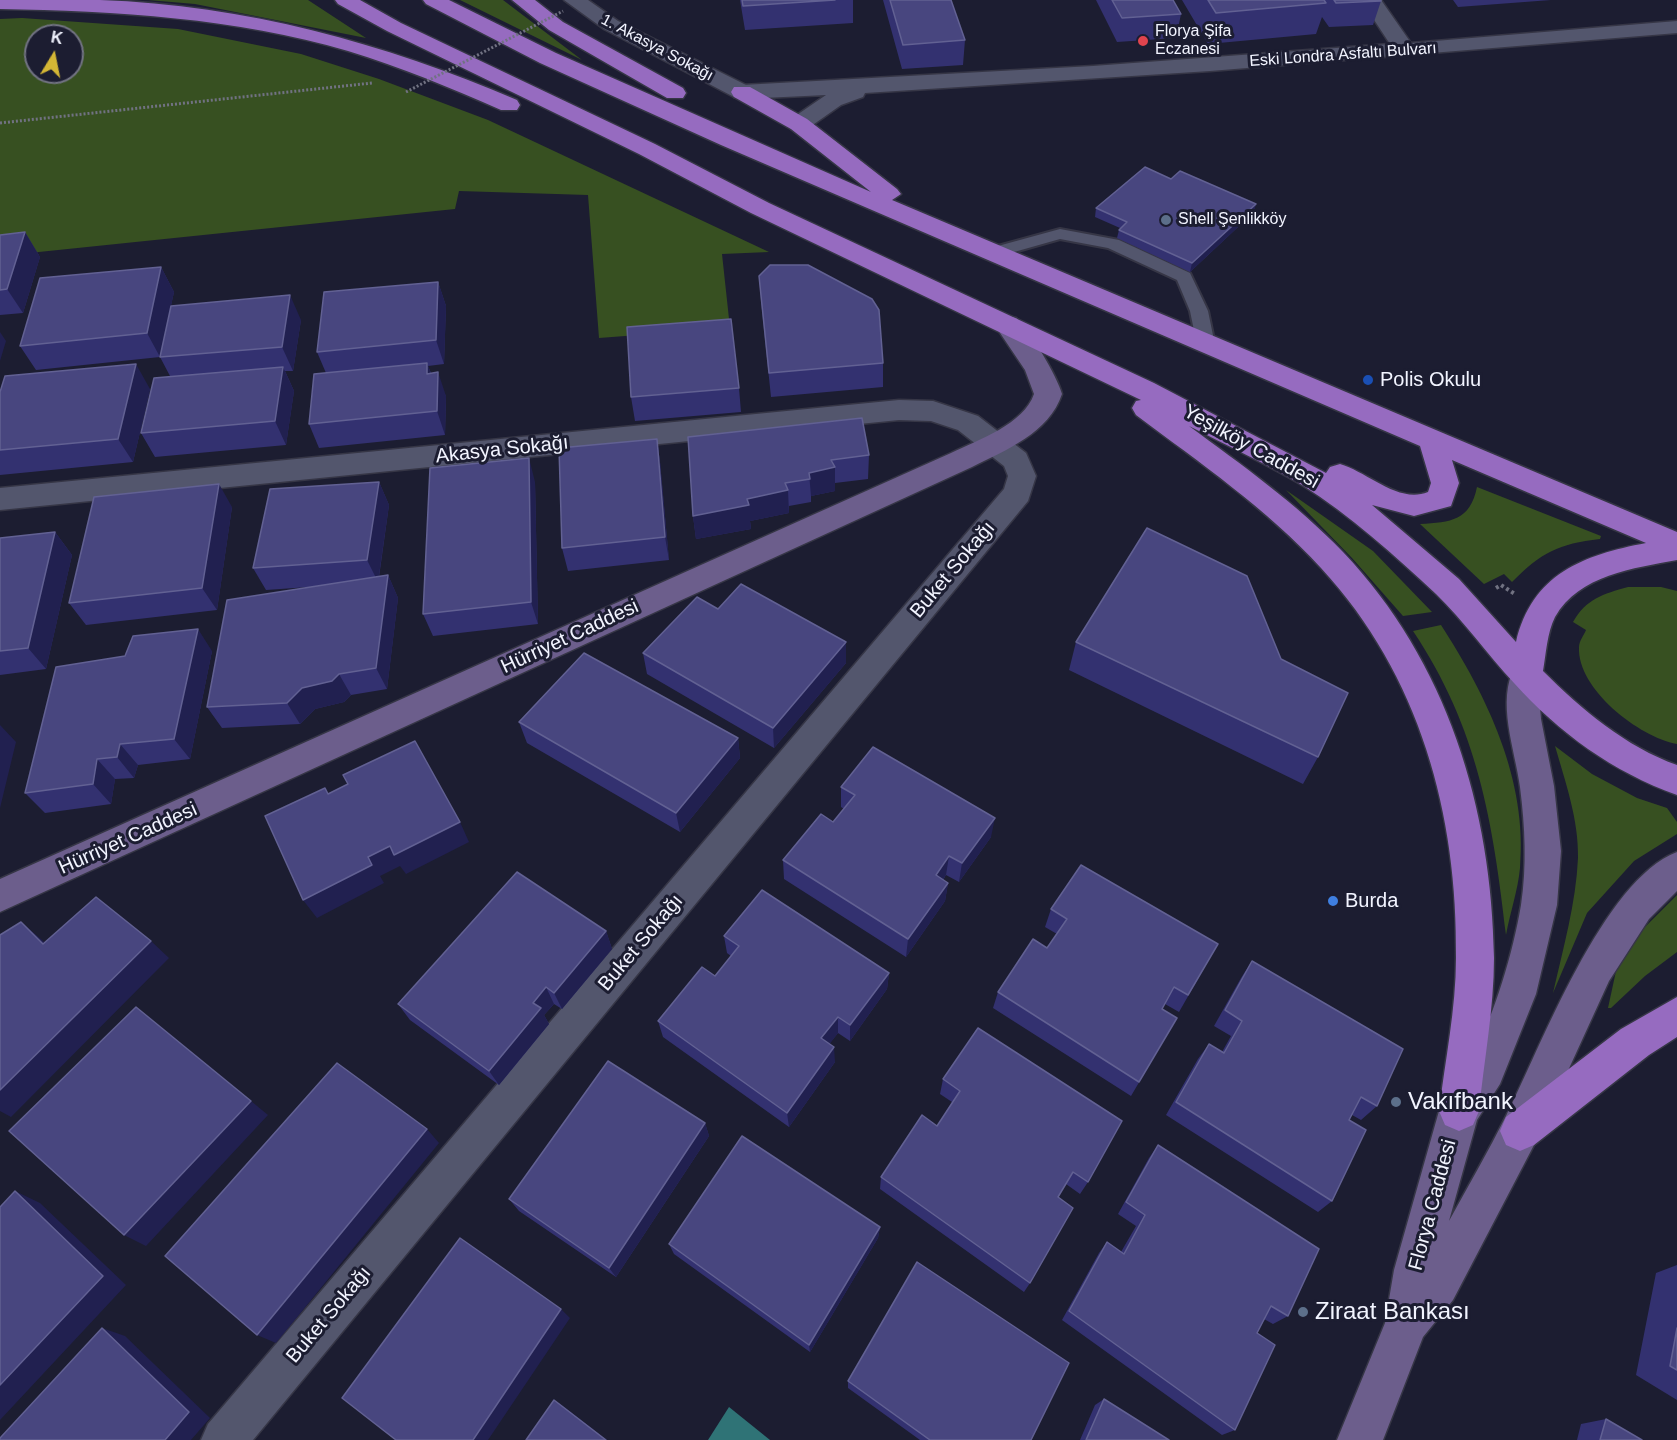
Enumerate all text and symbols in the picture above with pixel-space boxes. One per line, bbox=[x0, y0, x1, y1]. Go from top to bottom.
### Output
street label: 1. Akasya Sokağı bbox=[598, 10, 716, 86]
place label: Florya Şifa Eczanesi bbox=[1155, 22, 1231, 60]
north arrow bbox=[24, 24, 84, 84]
text: K bbox=[50, 28, 64, 47]
marker: Florya Şifa Eczanesi bbox=[1136, 34, 1150, 48]
street label: Eski Londra Asfaltı Bulvarı bbox=[1249, 39, 1437, 71]
place label: Shell Şenlikköy bbox=[1178, 210, 1286, 230]
marker: Shell Şenlikköy bbox=[1159, 213, 1173, 227]
place label: Polis Okulu bbox=[1380, 368, 1481, 392]
marker: Polis Okulu bbox=[1361, 373, 1375, 387]
street label: Yeşilköy Caddesi bbox=[1179, 400, 1323, 494]
street label: Akasya Sokağı bbox=[434, 431, 570, 469]
street label: Buket Sokağı bbox=[906, 517, 1000, 623]
street label: Hürriyet Caddesi bbox=[497, 595, 643, 679]
street label: Hürriyet Caddesi bbox=[55, 798, 201, 880]
place label: Burda bbox=[1345, 889, 1398, 913]
street label: Buket Sokağı bbox=[594, 890, 688, 996]
marker: Burda bbox=[1326, 894, 1340, 908]
place label: Vakıfbank bbox=[1408, 1088, 1513, 1116]
marker: Vakıfbank bbox=[1389, 1095, 1403, 1109]
street label: Florya Caddesi bbox=[1404, 1137, 1462, 1273]
street label: Buket Sokağı bbox=[282, 1262, 376, 1368]
place label: Ziraat Bankası bbox=[1315, 1298, 1470, 1326]
marker: Ziraat Bankası bbox=[1296, 1305, 1310, 1319]

